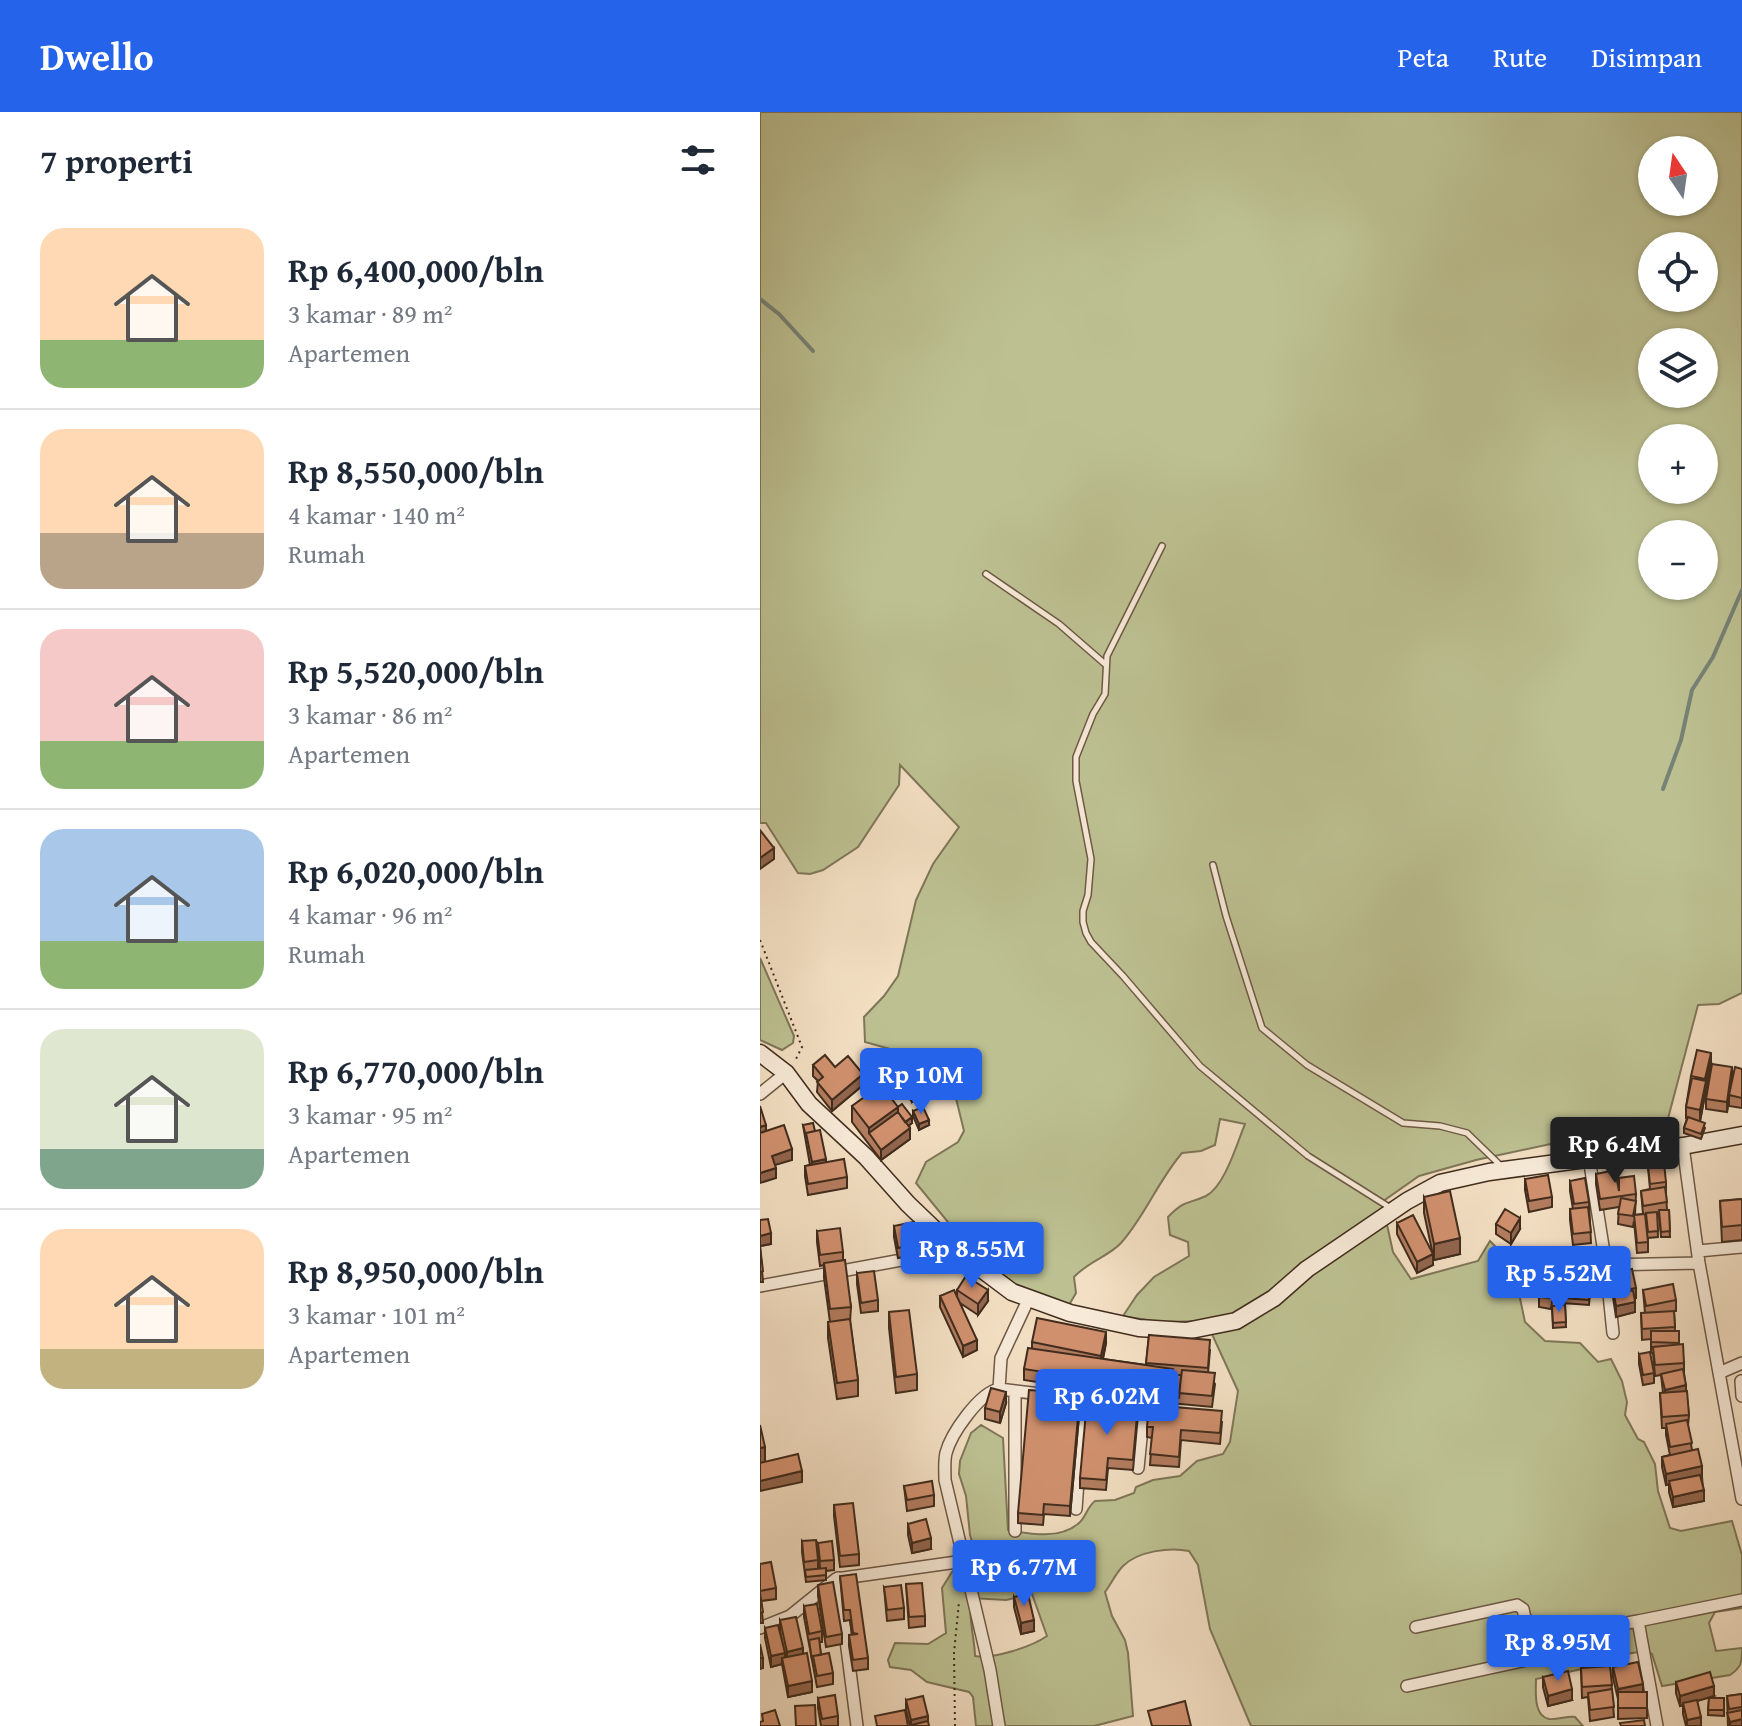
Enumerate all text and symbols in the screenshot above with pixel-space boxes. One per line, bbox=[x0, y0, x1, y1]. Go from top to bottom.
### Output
text: Dwello bbox=[40, 28, 154, 84]
text: Peta bbox=[1398, 36, 1449, 77]
text: Rute bbox=[1493, 36, 1547, 77]
text: Disimpan bbox=[1591, 36, 1702, 77]
text: 7 properti bbox=[40, 136, 193, 185]
north arrow bbox=[1638, 136, 1718, 216]
map controls bbox=[1638, 136, 1718, 600]
icon: filters bbox=[676, 138, 720, 182]
button: locate bbox=[1638, 232, 1718, 312]
text: Rp 6,400,000/bln bbox=[288, 245, 544, 294]
icon: home bbox=[104, 260, 200, 356]
text: 3 kamar · 89 m² bbox=[288, 294, 453, 333]
button: layers bbox=[1638, 328, 1718, 408]
text: Apartemen bbox=[288, 333, 410, 372]
button: + bbox=[1638, 424, 1718, 504]
text: Rp 8,550,000/bln bbox=[288, 446, 544, 495]
icon: home bbox=[104, 461, 200, 557]
text: 4 kamar · 140 m² bbox=[288, 495, 465, 534]
button: − bbox=[1638, 520, 1718, 600]
text: Rumah bbox=[288, 534, 365, 573]
text: Rp 5,520,000/bln bbox=[288, 646, 544, 695]
icon: home bbox=[104, 661, 200, 757]
text: 3 kamar · 86 m² bbox=[288, 695, 453, 734]
text: Apartemen bbox=[288, 734, 410, 773]
text: Rp 6,020,000/bln bbox=[288, 846, 544, 895]
icon: home bbox=[104, 861, 200, 957]
text: 4 kamar · 96 m² bbox=[288, 895, 453, 934]
text: Rumah bbox=[288, 934, 365, 973]
text: Rp 6,770,000/bln bbox=[288, 1046, 544, 1095]
pin: Rp 10M bbox=[856, 1048, 986, 1116]
text: Rp 10M bbox=[878, 1054, 964, 1093]
icon: home bbox=[104, 1061, 200, 1157]
text: 3 kamar · 95 m² bbox=[288, 1095, 453, 1134]
pin: Rp 6.4M bbox=[1541, 1117, 1689, 1185]
text: Rp 6.4M bbox=[1568, 1123, 1662, 1162]
text: Apartemen bbox=[288, 1134, 410, 1173]
pin: Rp 8.55M bbox=[889, 1222, 1055, 1290]
text: Rp 8.55M bbox=[919, 1228, 1025, 1267]
text: Rp 8,950,000/bln bbox=[288, 1246, 544, 1295]
pin: Rp 5.52M bbox=[1476, 1246, 1642, 1314]
text: Rp 5.52M bbox=[1506, 1252, 1612, 1291]
icon: home bbox=[104, 1261, 200, 1357]
text: 3 kamar · 101 m² bbox=[288, 1295, 465, 1334]
text: Apartemen bbox=[288, 1334, 410, 1373]
pin: Rp 6.02M bbox=[1024, 1369, 1190, 1437]
text: Rp 6.02M bbox=[1054, 1375, 1160, 1414]
pin: Rp 6.77M bbox=[941, 1540, 1107, 1608]
text: Rp 6.77M bbox=[971, 1546, 1077, 1585]
pin: Rp 8.95M bbox=[1475, 1615, 1641, 1683]
text: Rp 8.95M bbox=[1505, 1621, 1611, 1660]

